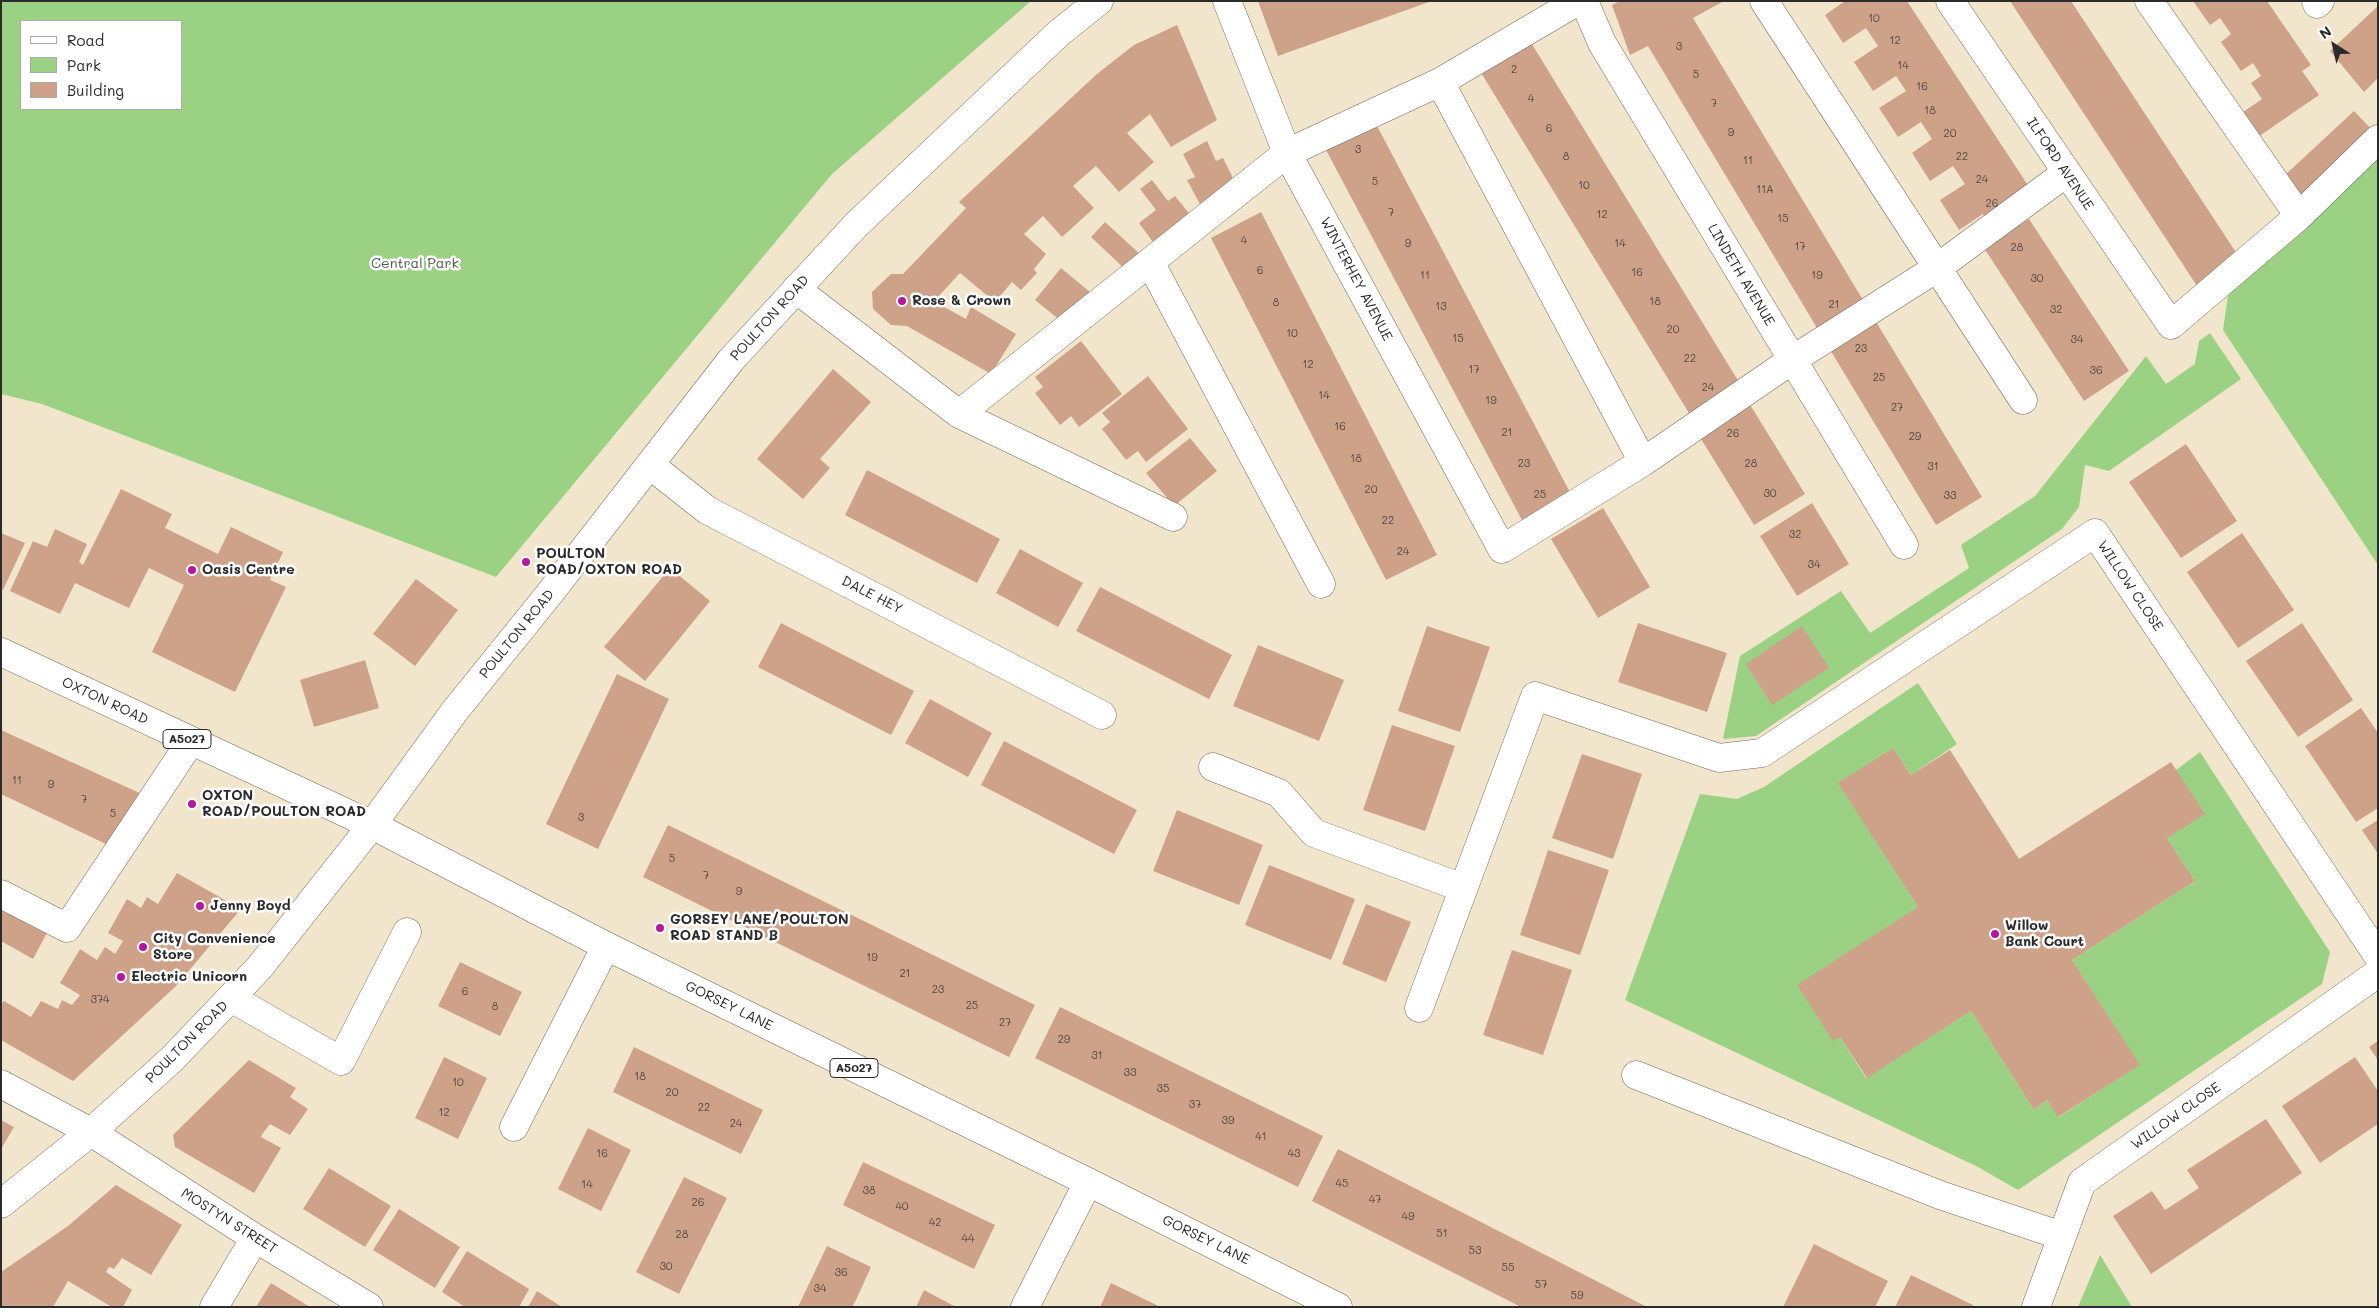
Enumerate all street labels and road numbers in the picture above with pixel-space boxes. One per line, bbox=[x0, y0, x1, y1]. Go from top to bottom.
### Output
street label: ILFORD AVENUE bbox=[2023, 115, 2097, 213]
street label: WINTERHEY AVENUE bbox=[1316, 214, 1396, 344]
street label: LINDETH AVENUE bbox=[1704, 221, 1778, 329]
street label: POULTON ROAD bbox=[727, 272, 813, 364]
street label: WILLOW CLOSE bbox=[2094, 538, 2166, 634]
street label: DALE HEY bbox=[839, 572, 905, 618]
street label: POULTON ROAD bbox=[476, 586, 558, 682]
street label: OXTON ROAD bbox=[59, 674, 151, 728]
road number: A5027 bbox=[163, 730, 211, 749]
street label: GORSEY LANE bbox=[682, 978, 776, 1034]
street label: POULTON ROAD bbox=[142, 997, 232, 1087]
road number: A5027 bbox=[830, 1058, 878, 1078]
street label: WILLOW CLOSE bbox=[2128, 1079, 2224, 1153]
street label: MOSTYN STREET bbox=[178, 1185, 280, 1257]
street label: GORSEY LANE bbox=[1159, 1212, 1253, 1268]

